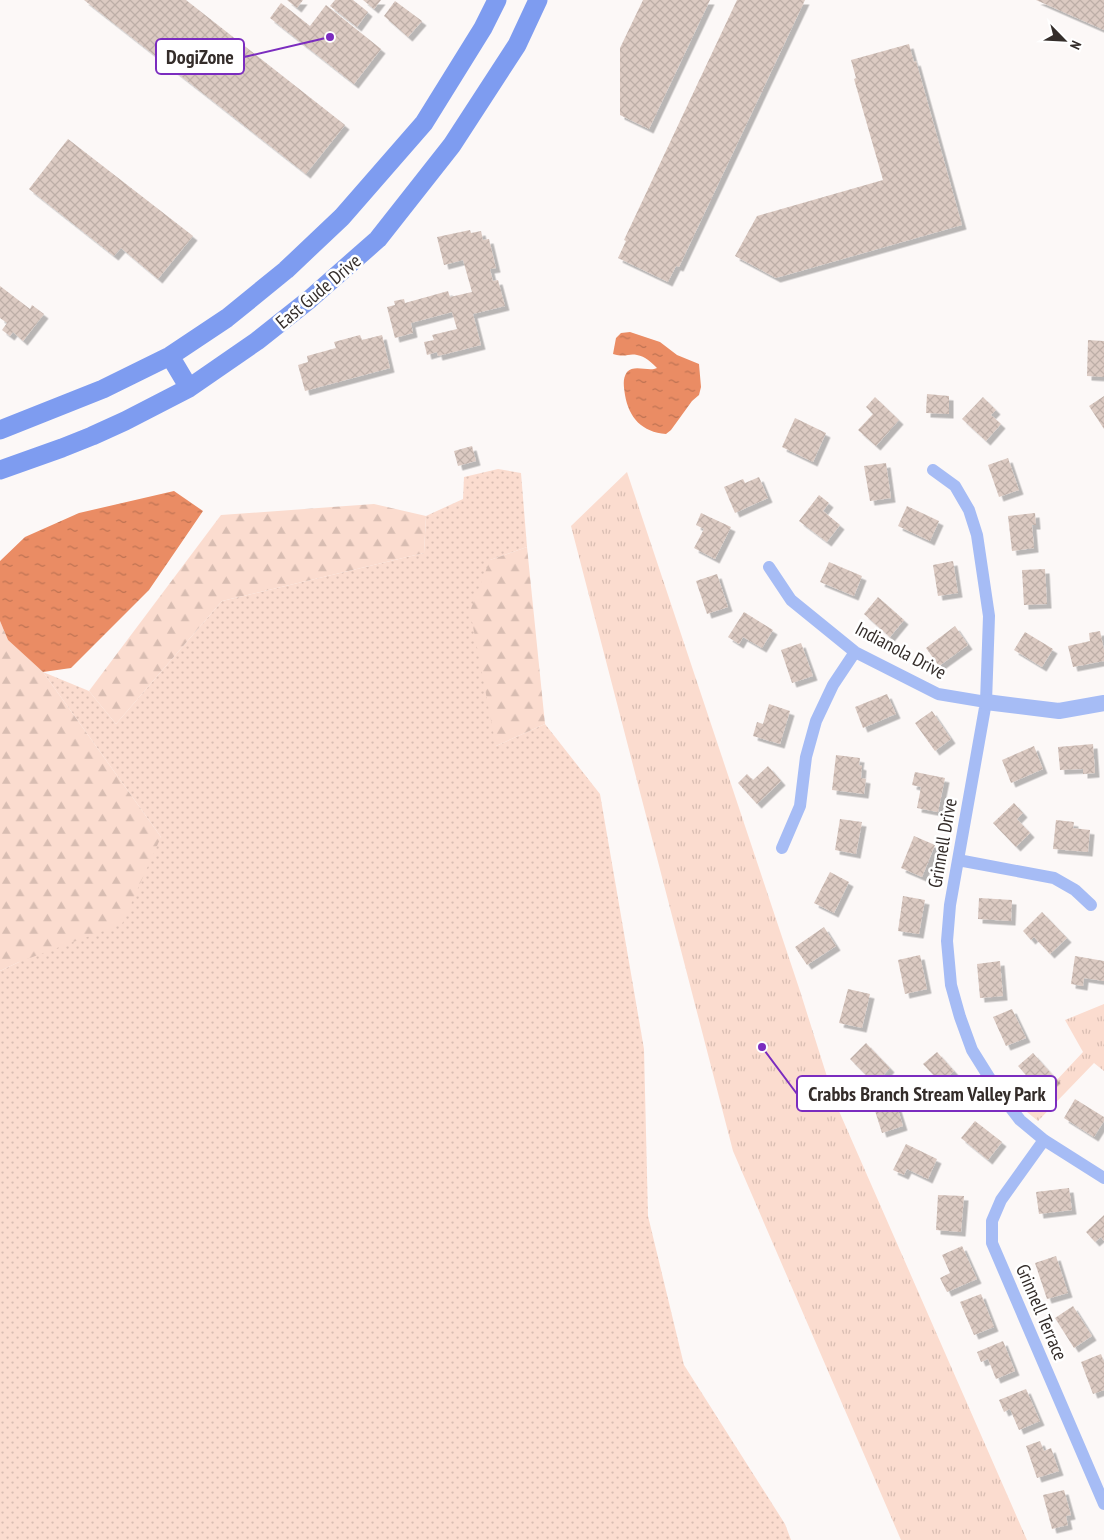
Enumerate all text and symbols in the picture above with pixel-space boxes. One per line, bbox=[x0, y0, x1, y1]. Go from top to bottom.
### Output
north arrow bbox=[1039, 15, 1089, 65]
text: N bbox=[1066, 38, 1086, 52]
callout: DogiZone bbox=[156, 39, 244, 74]
text: DogiZone bbox=[166, 44, 234, 70]
street label: East Gude Drive bbox=[271, 248, 366, 334]
street label: Indianola Drive bbox=[851, 616, 951, 684]
street label: Grinnell Drive bbox=[922, 796, 962, 890]
callout: Crabbs Branch Stream Valley Park bbox=[797, 1076, 1056, 1111]
text: Crabbs Branch Stream Valley Park bbox=[808, 1081, 1046, 1107]
street label: Grinnell Terrace bbox=[1011, 1260, 1073, 1364]

